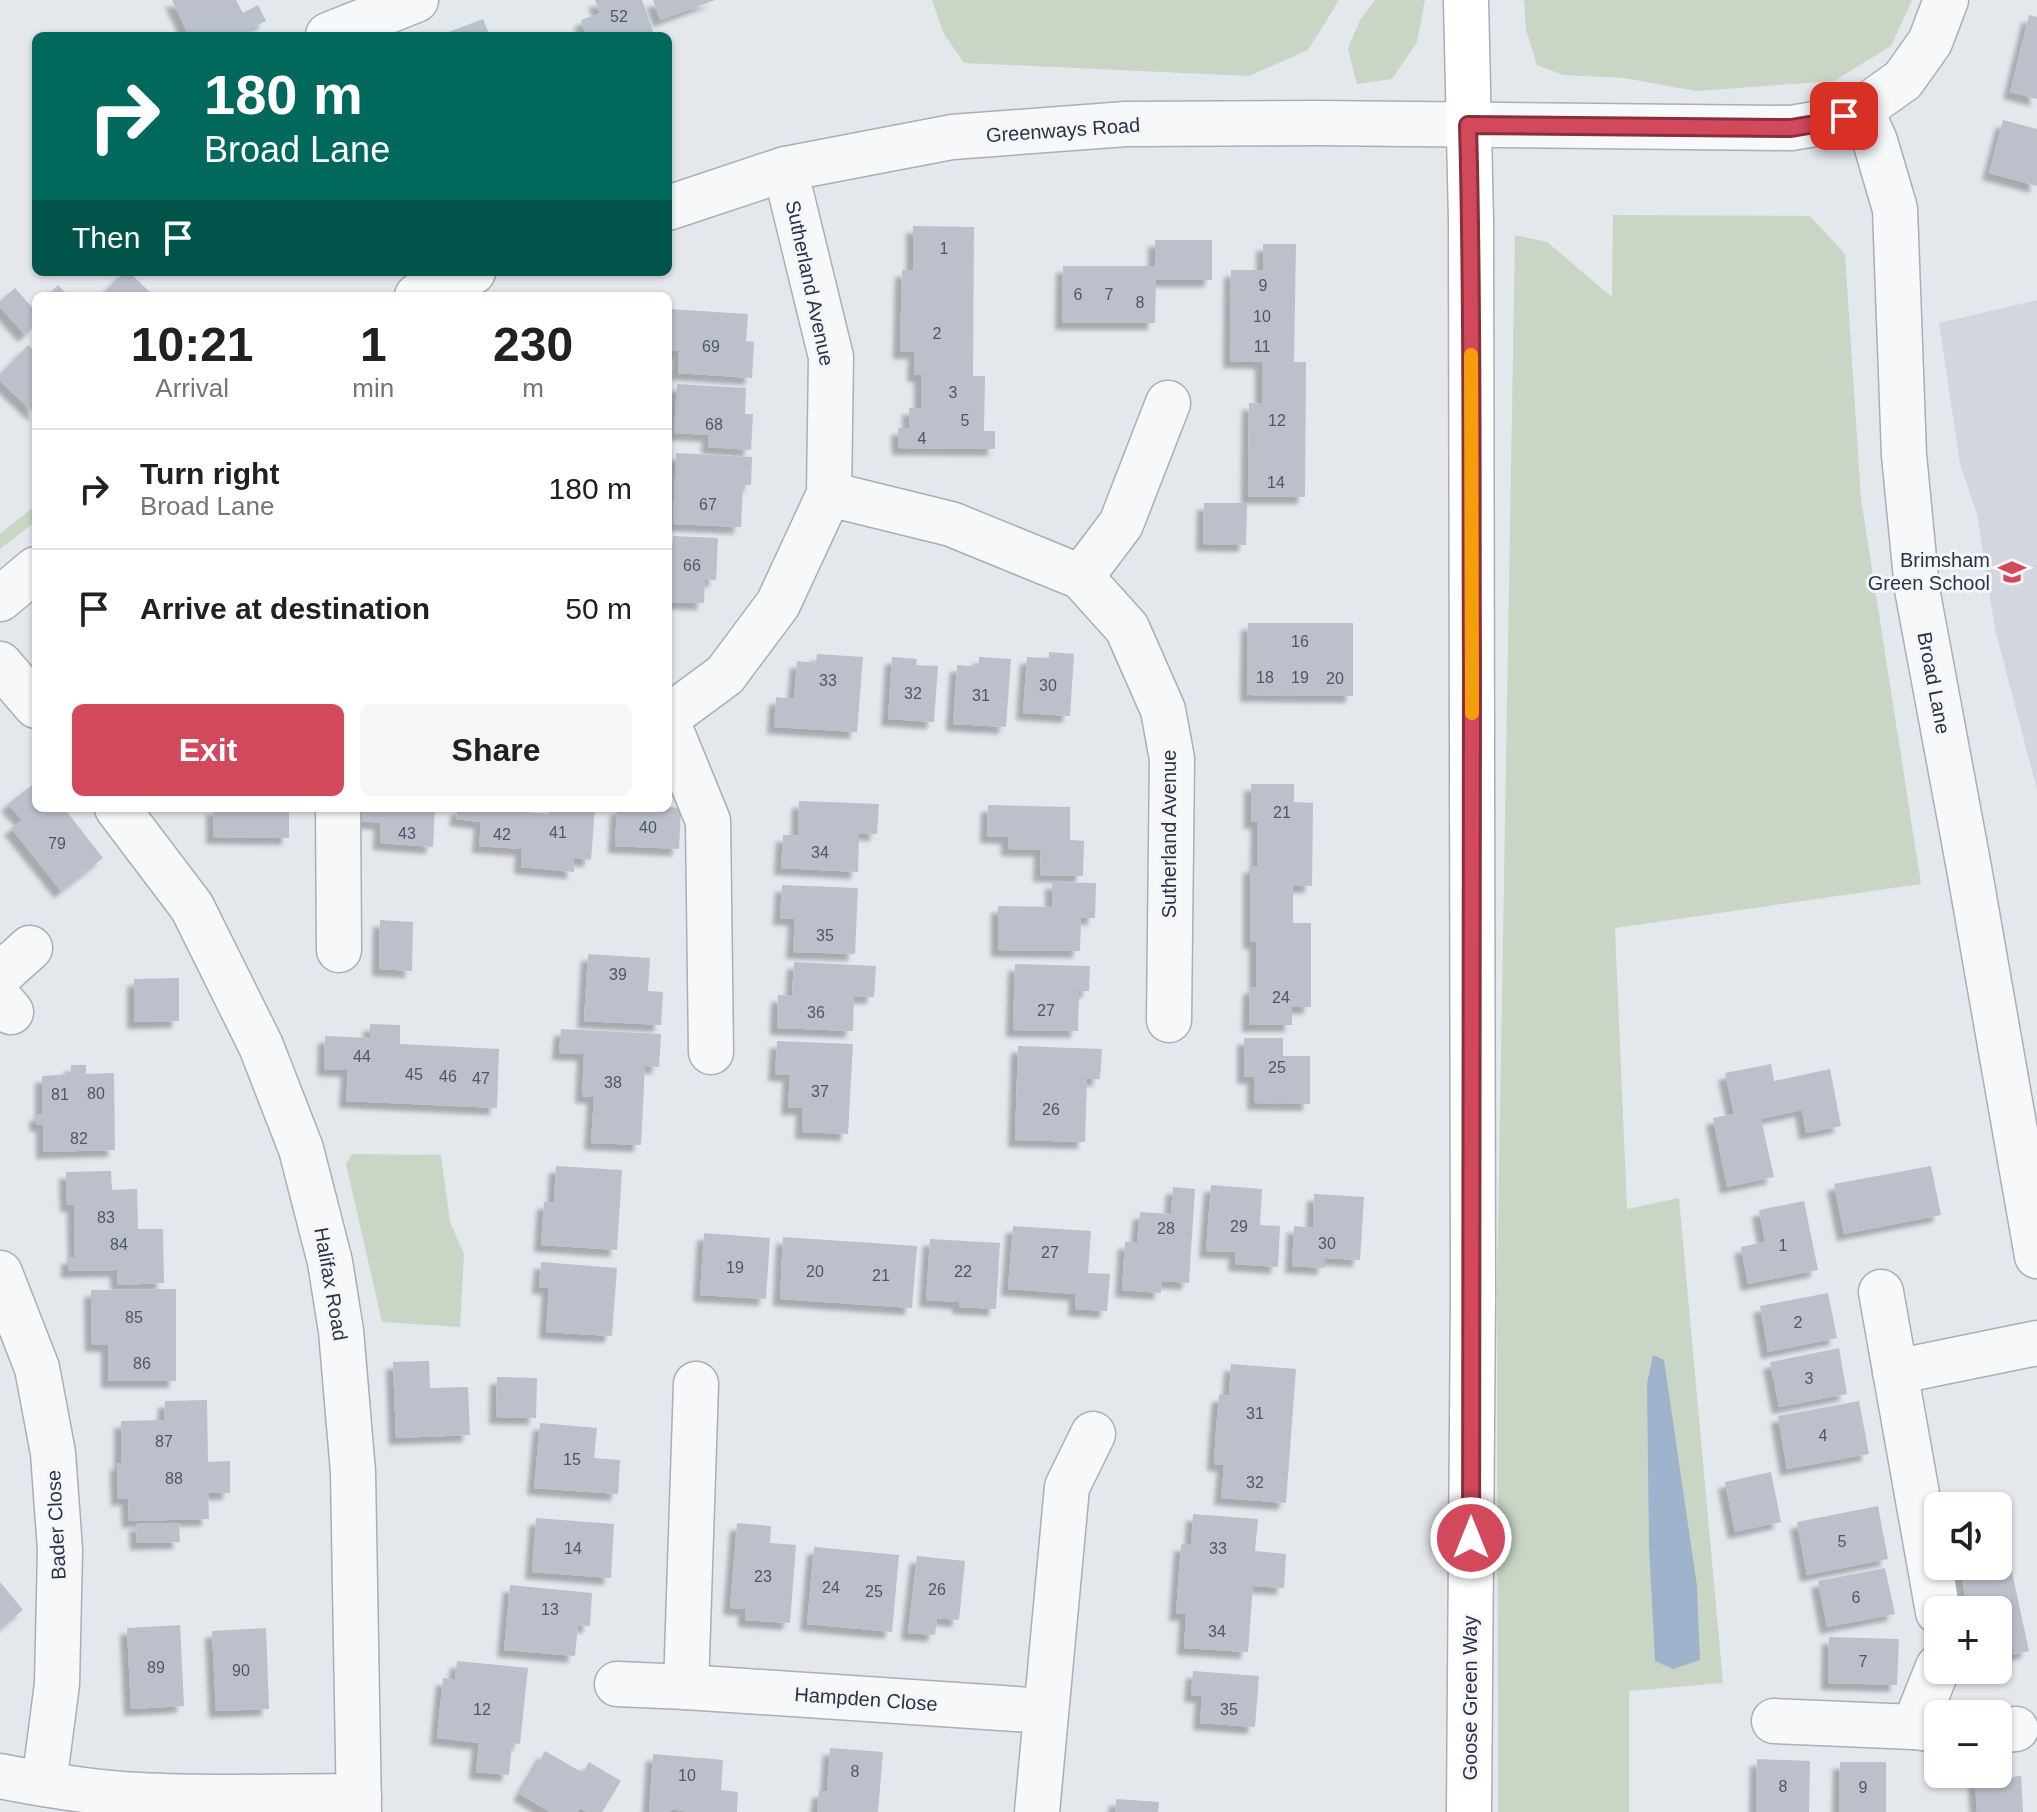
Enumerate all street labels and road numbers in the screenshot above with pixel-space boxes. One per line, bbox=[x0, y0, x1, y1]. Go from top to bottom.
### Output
street label: Greenways Road bbox=[985, 114, 1141, 146]
street label: Sutherland Avenue bbox=[782, 198, 838, 368]
street label: Broad Lane bbox=[1913, 630, 1955, 736]
street label: Sutherland Avenue bbox=[1158, 750, 1180, 918]
street label: Halifax Road bbox=[310, 1226, 352, 1342]
street label: Bader Close bbox=[42, 1469, 70, 1581]
street label: Goose Green Way bbox=[1459, 1616, 1481, 1780]
street label: Hampden Close bbox=[794, 1683, 938, 1715]

